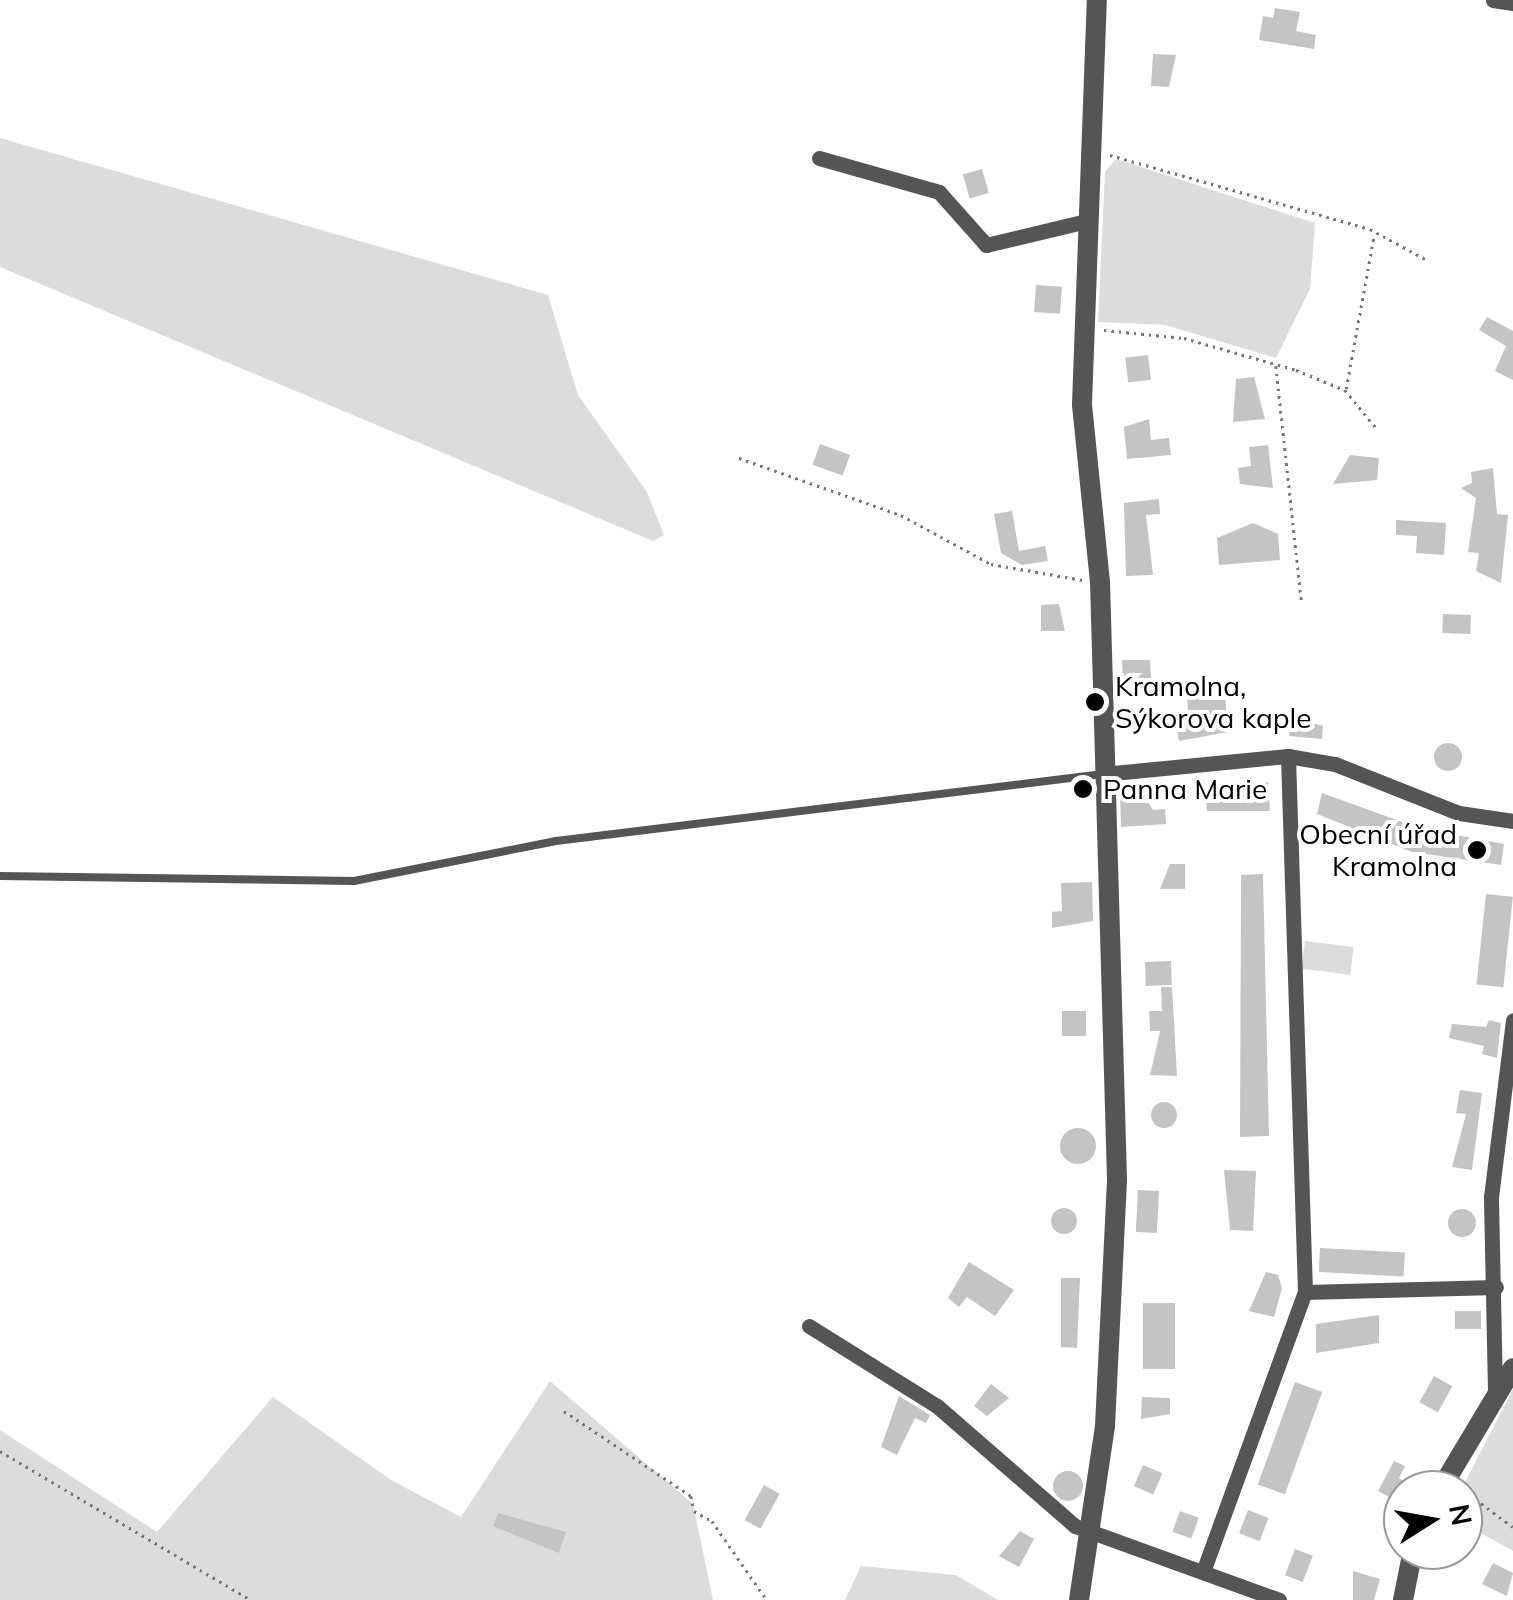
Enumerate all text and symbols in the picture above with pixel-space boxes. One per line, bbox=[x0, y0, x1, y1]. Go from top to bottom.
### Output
place label: Kramolna, Sýkorova kaple bbox=[1115, 669, 1311, 735]
marker: Kramolna, Sýkorova kaple bbox=[1084, 691, 1106, 713]
place label: Panna Marie bbox=[1103, 772, 1267, 806]
marker: Panna Marie bbox=[1072, 778, 1094, 800]
place label: Obecní úřad Kramolna bbox=[1299, 817, 1457, 883]
marker: Obecní úřad Kramolna bbox=[1466, 839, 1488, 861]
north arrow bbox=[1383, 1470, 1483, 1570]
text: N bbox=[1442, 1501, 1480, 1528]

